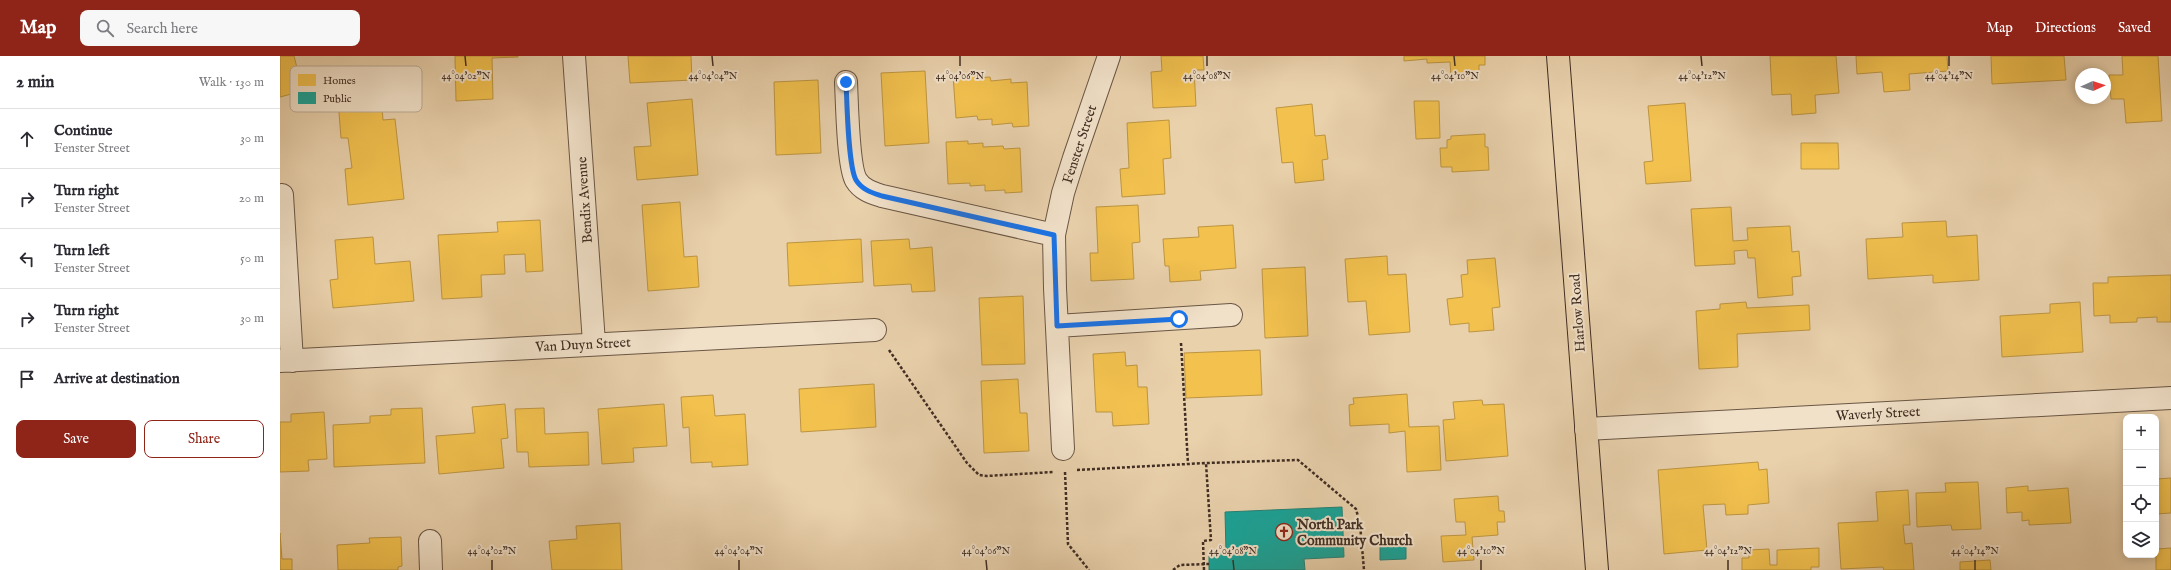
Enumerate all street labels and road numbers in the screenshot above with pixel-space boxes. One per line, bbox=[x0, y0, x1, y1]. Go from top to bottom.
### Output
street label: Fenster Street bbox=[1059, 102, 1101, 186]
street label: Bendix Avenue bbox=[573, 155, 597, 244]
street label: Harlow Road bbox=[1566, 273, 1590, 353]
street label: Van Duyn Street bbox=[534, 334, 631, 357]
street label: Waverly Street bbox=[1835, 403, 1921, 425]

